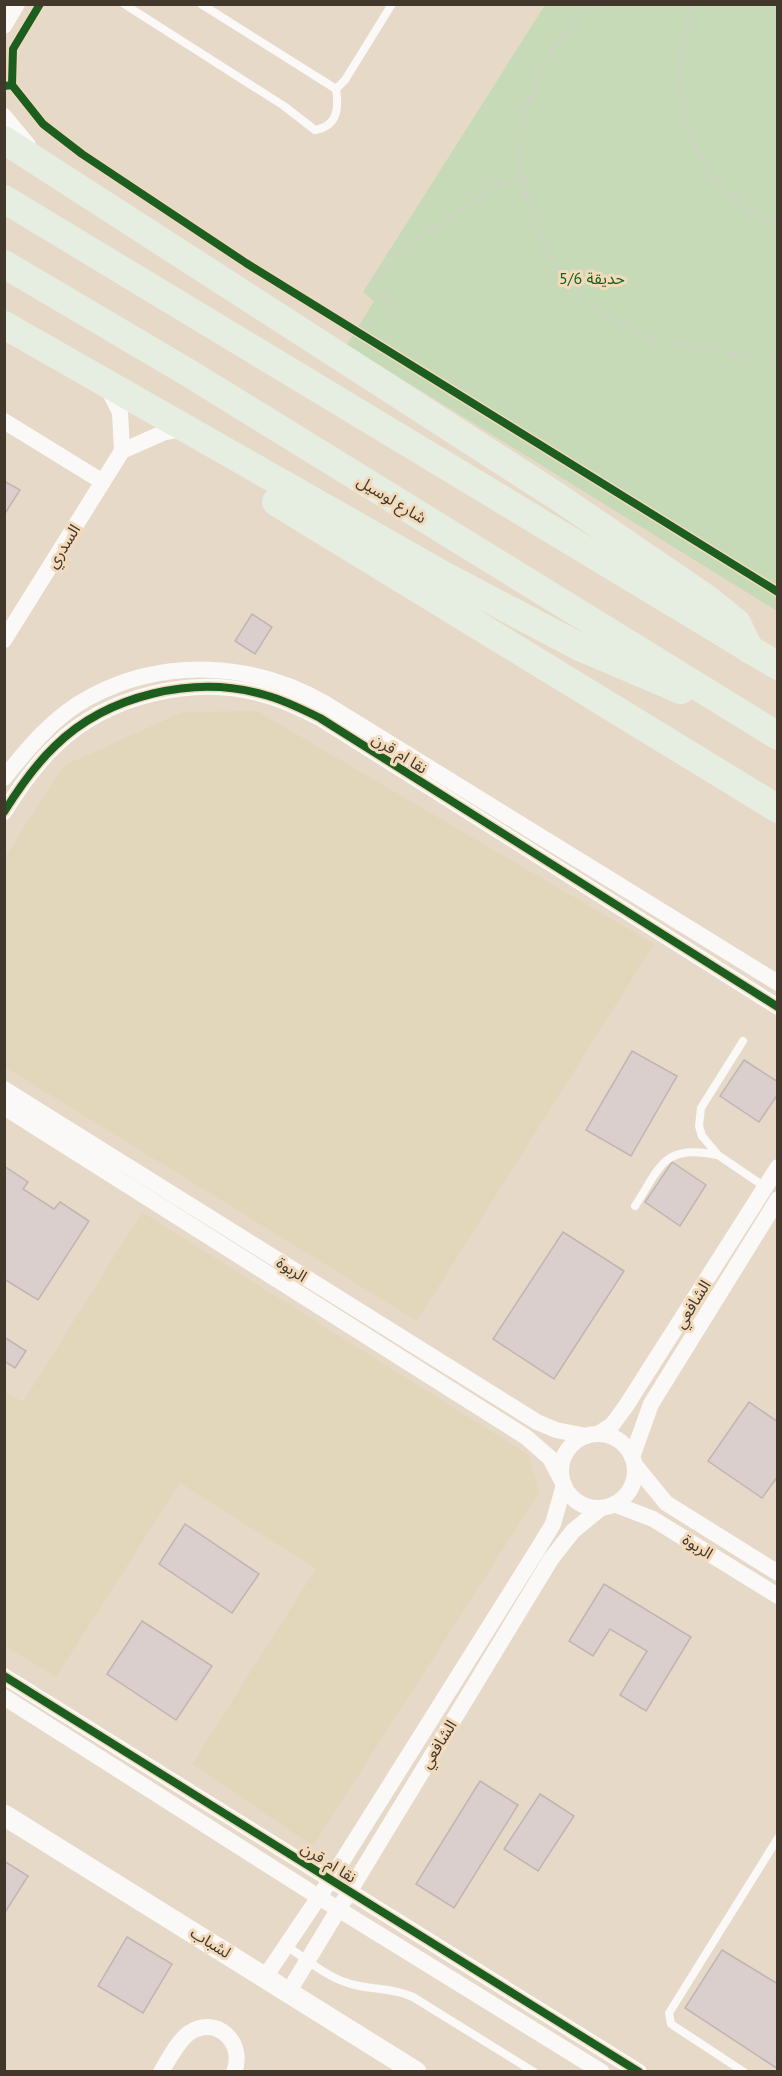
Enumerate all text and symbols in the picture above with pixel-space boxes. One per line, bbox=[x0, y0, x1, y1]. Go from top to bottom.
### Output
park label: حديقة 5/6 bbox=[559, 268, 625, 288]
street label: شارع لوسيل bbox=[352, 471, 430, 530]
street label: السدري bbox=[42, 520, 87, 573]
street label: نقا ام قرن bbox=[367, 728, 431, 780]
street label: الربوة bbox=[273, 1252, 311, 1286]
street label: الشافعي bbox=[669, 1276, 717, 1333]
street label: الربوة bbox=[679, 1529, 717, 1563]
street label: الشافعي bbox=[415, 1716, 463, 1773]
street label: نقا ام قرن bbox=[296, 1837, 360, 1889]
street label: لشباب bbox=[187, 1922, 235, 1962]

